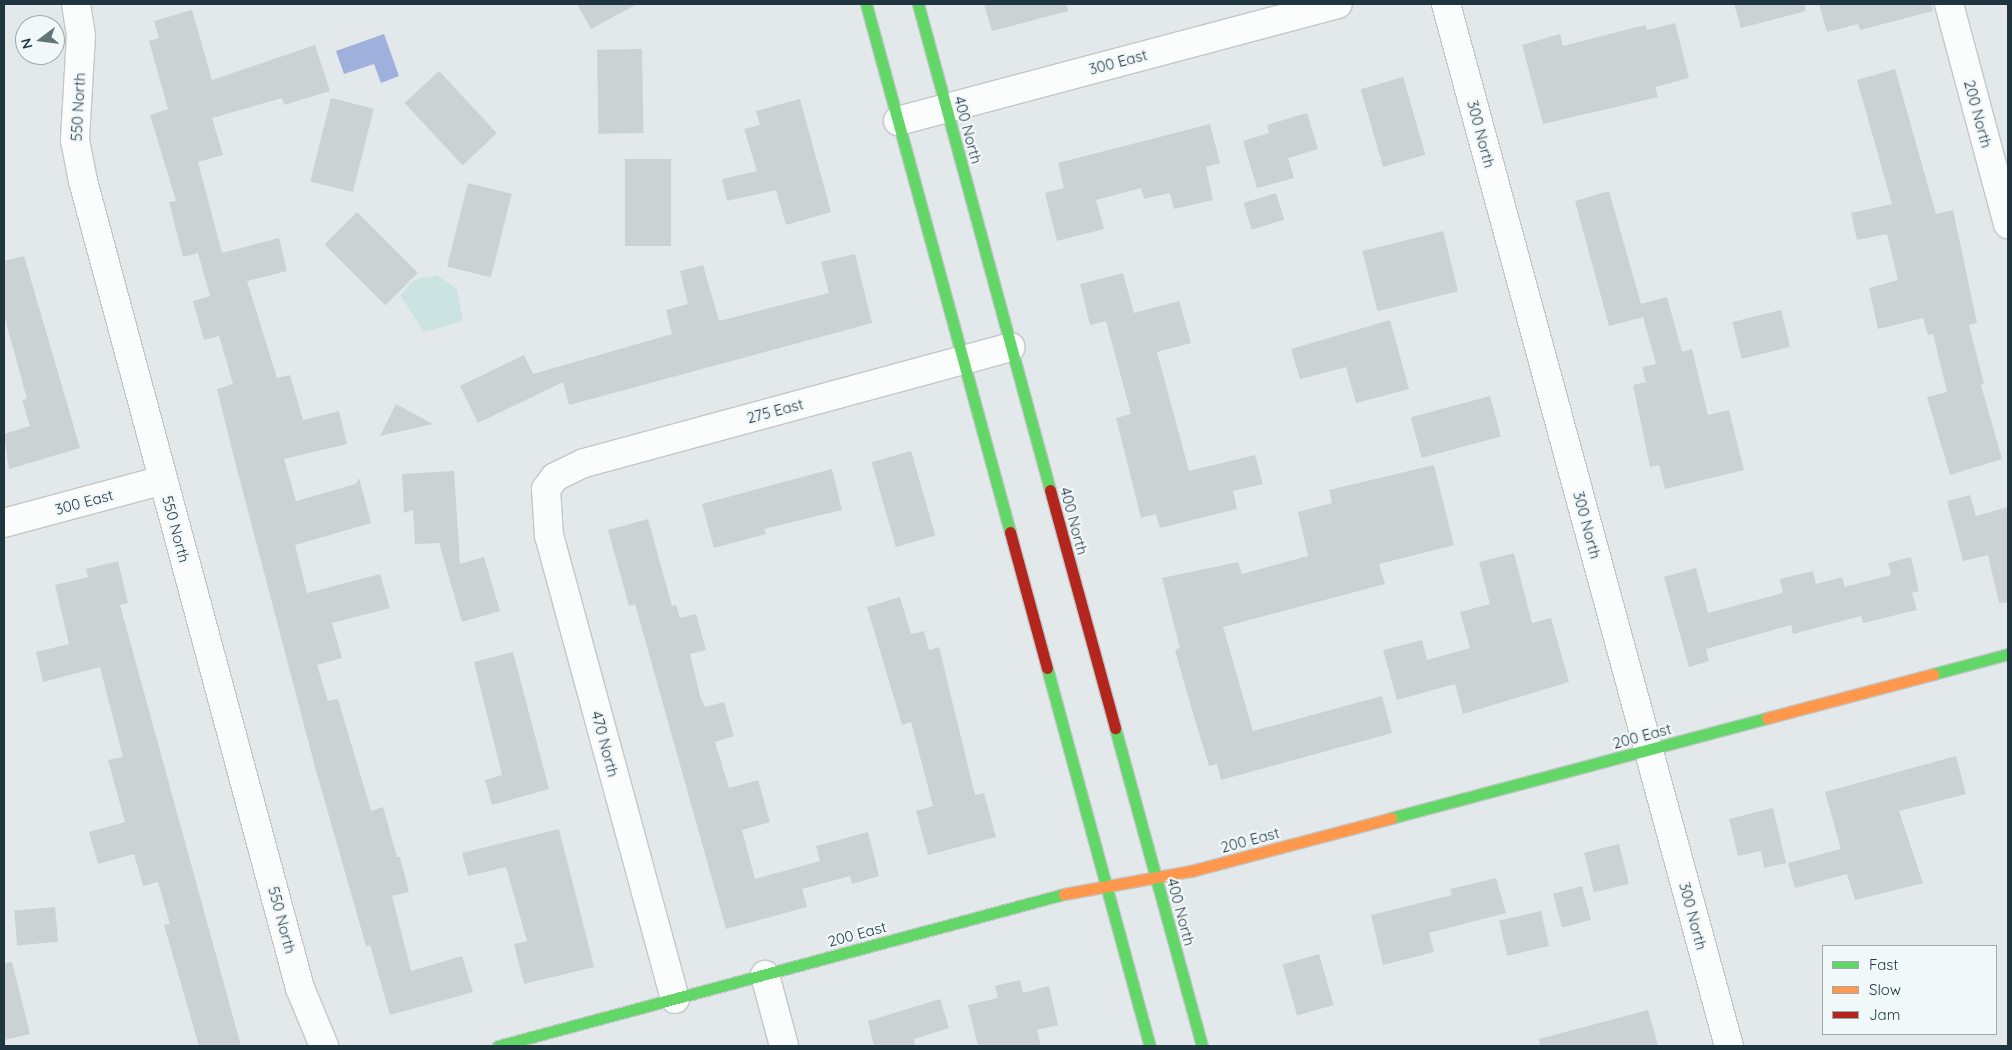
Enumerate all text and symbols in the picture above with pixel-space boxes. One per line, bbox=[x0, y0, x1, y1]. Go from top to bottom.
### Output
north arrow bbox=[15, 15, 65, 65]
text: N bbox=[16, 36, 37, 51]
street label: 300 East bbox=[1087, 46, 1149, 78]
street label: 550 North bbox=[67, 72, 89, 142]
street label: 200 North bbox=[1960, 78, 1996, 150]
street label: 400 North bbox=[950, 94, 986, 166]
street label: 300 North bbox=[1463, 98, 1499, 170]
street label: 275 East bbox=[745, 395, 805, 427]
street label: 400 North bbox=[1056, 485, 1092, 557]
street label: 300 East bbox=[53, 486, 115, 518]
street label: 300 North bbox=[1569, 489, 1605, 561]
street label: 550 North bbox=[158, 493, 194, 565]
street label: 470 North bbox=[588, 709, 622, 779]
street label: 200 East bbox=[1611, 720, 1673, 752]
street label: 200 East bbox=[1219, 824, 1281, 856]
street label: 400 North bbox=[1163, 876, 1199, 948]
street label: 300 North bbox=[1675, 880, 1711, 952]
street label: 550 North bbox=[264, 884, 300, 956]
street label: 200 East bbox=[826, 918, 888, 950]
legend bbox=[1822, 945, 1997, 1035]
text: Fast bbox=[1869, 955, 1898, 974]
text: Slow bbox=[1869, 980, 1901, 999]
text: Jam bbox=[1869, 1005, 1900, 1024]

